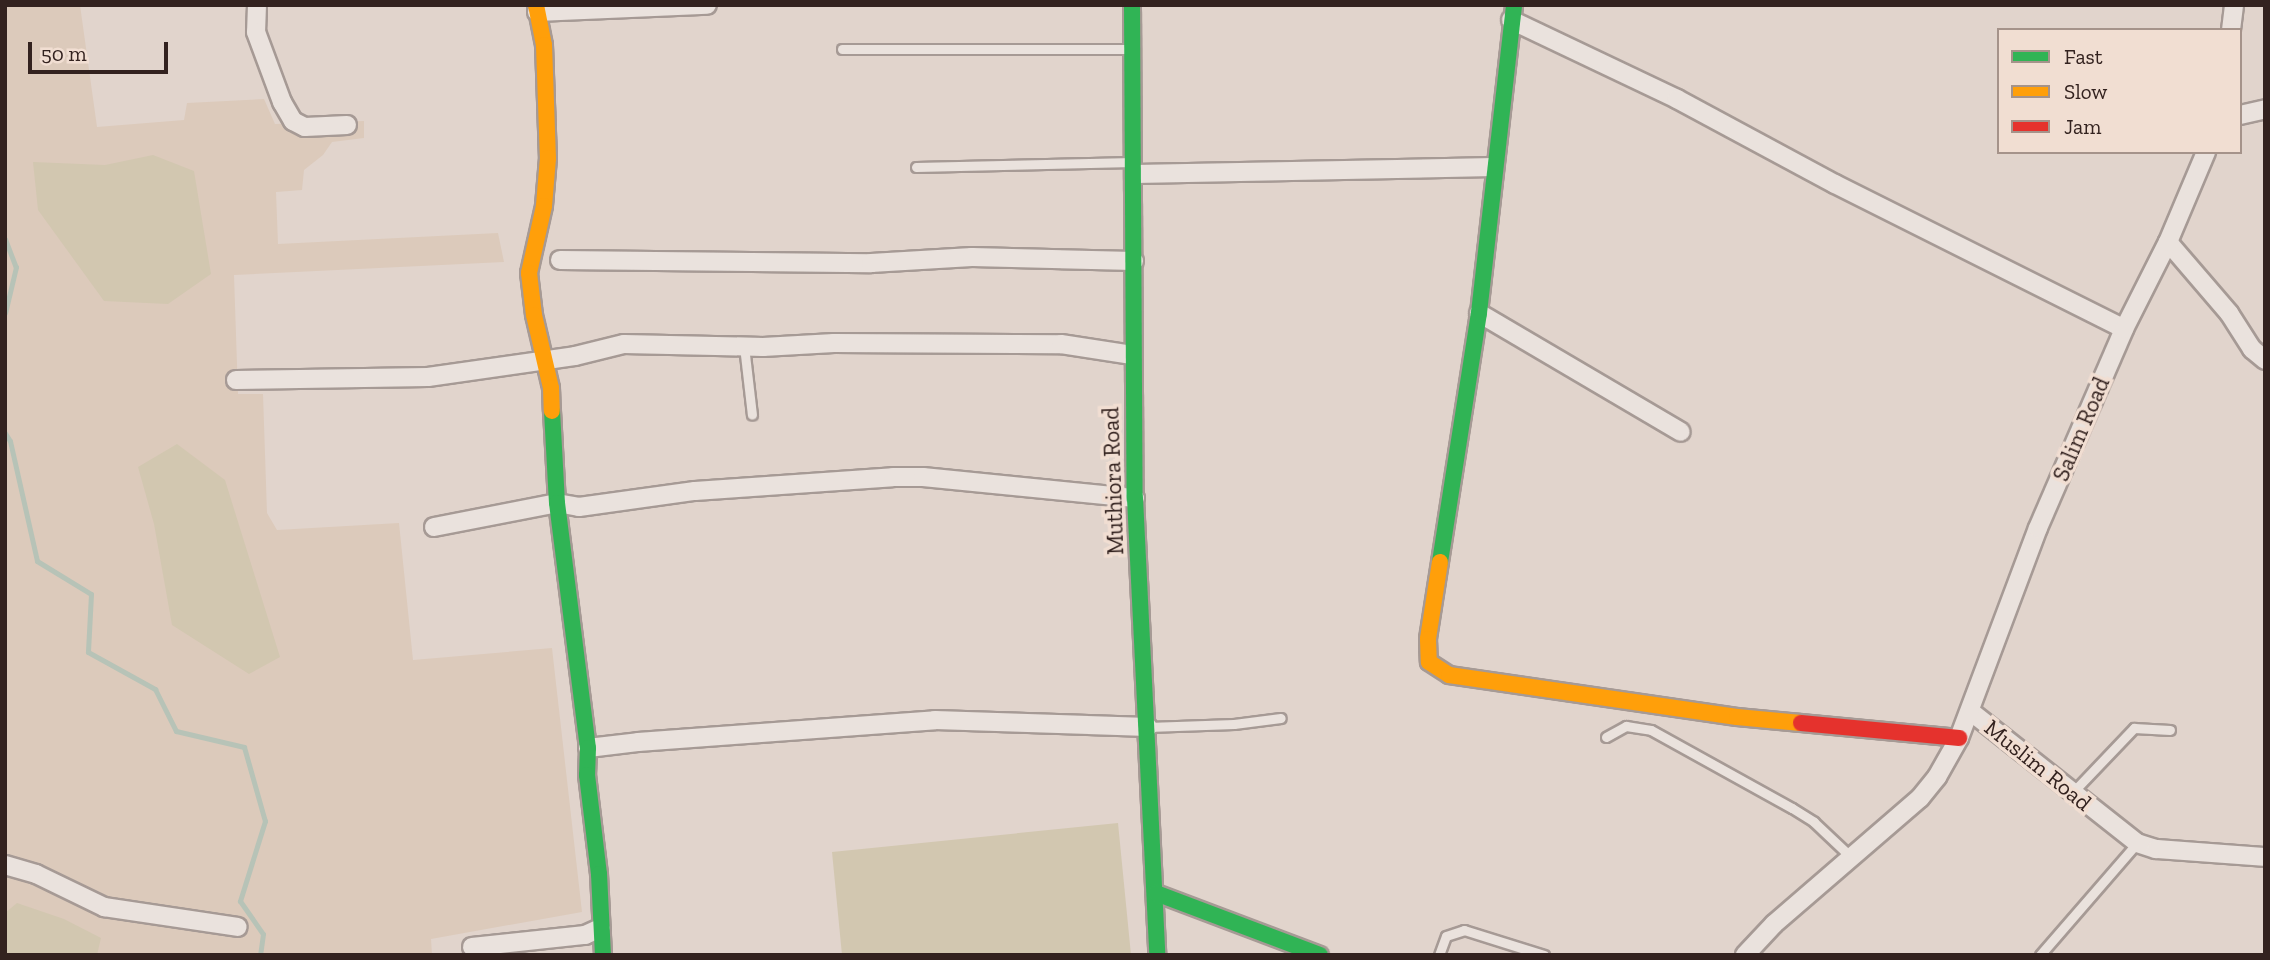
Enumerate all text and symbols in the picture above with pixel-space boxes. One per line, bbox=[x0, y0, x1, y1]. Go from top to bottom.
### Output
scale bar bbox=[32, 28, 172, 72]
legend bbox=[1997, 28, 2242, 154]
text: 50 m bbox=[41, 41, 87, 66]
text: Fast bbox=[2064, 44, 2103, 69]
text: Slow bbox=[2064, 79, 2107, 104]
text: Jam bbox=[2064, 114, 2101, 139]
street label: Salim Road bbox=[2047, 373, 2115, 485]
street label: Muthiora Road bbox=[1097, 407, 1129, 555]
street label: Muslim Road bbox=[1979, 713, 2097, 817]

